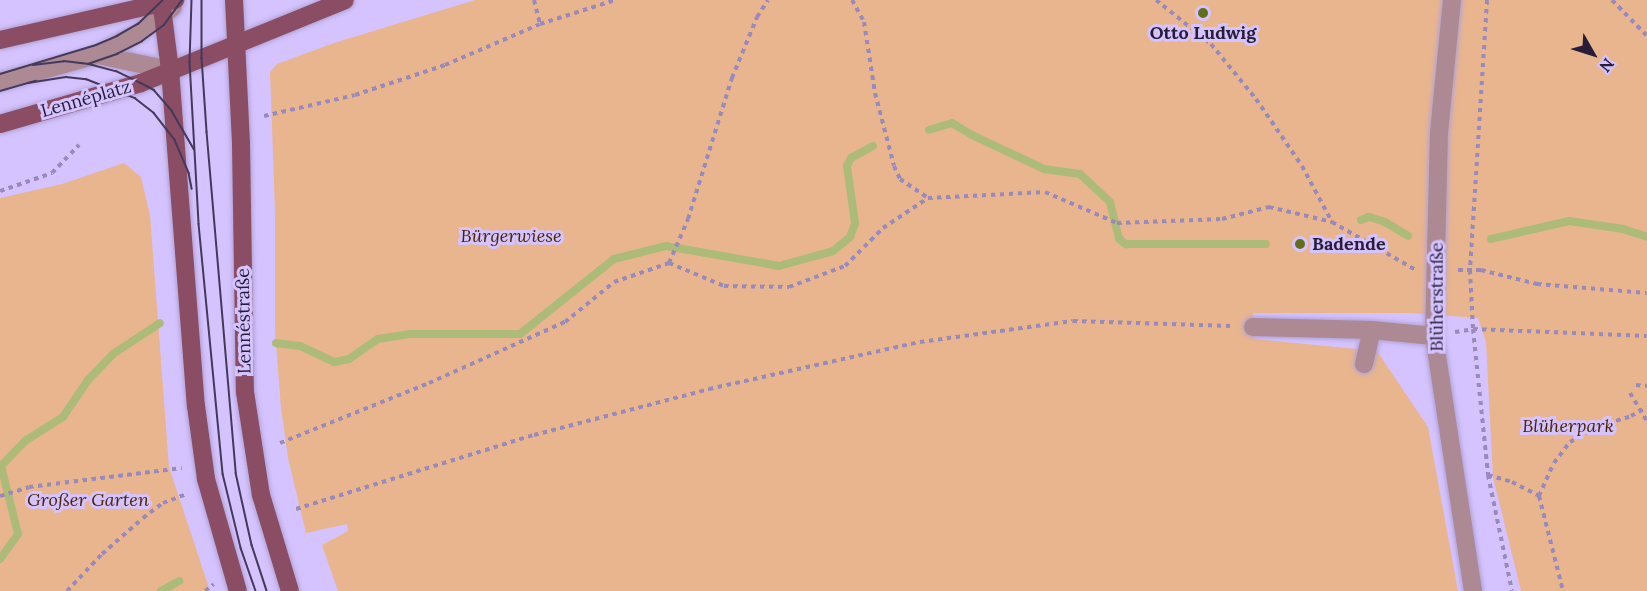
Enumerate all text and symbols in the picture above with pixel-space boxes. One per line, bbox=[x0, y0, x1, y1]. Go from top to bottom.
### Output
marker: Otto Ludwig bbox=[1196, 6, 1210, 20]
place label: Otto Ludwig bbox=[1150, 22, 1256, 44]
north arrow bbox=[1563, 24, 1623, 84]
text: N bbox=[1595, 54, 1619, 76]
street label: Lennéplatz bbox=[38, 76, 134, 122]
park label: Bürgerwiese bbox=[460, 225, 562, 247]
place label: Badende bbox=[1312, 233, 1386, 255]
marker: Badende bbox=[1293, 237, 1307, 251]
street label: Blüherstraße bbox=[1426, 242, 1448, 352]
street label: Lennéstraße bbox=[232, 268, 256, 374]
park label: Blüherpark bbox=[1522, 415, 1614, 437]
park label: Großer Garten bbox=[27, 489, 149, 511]

